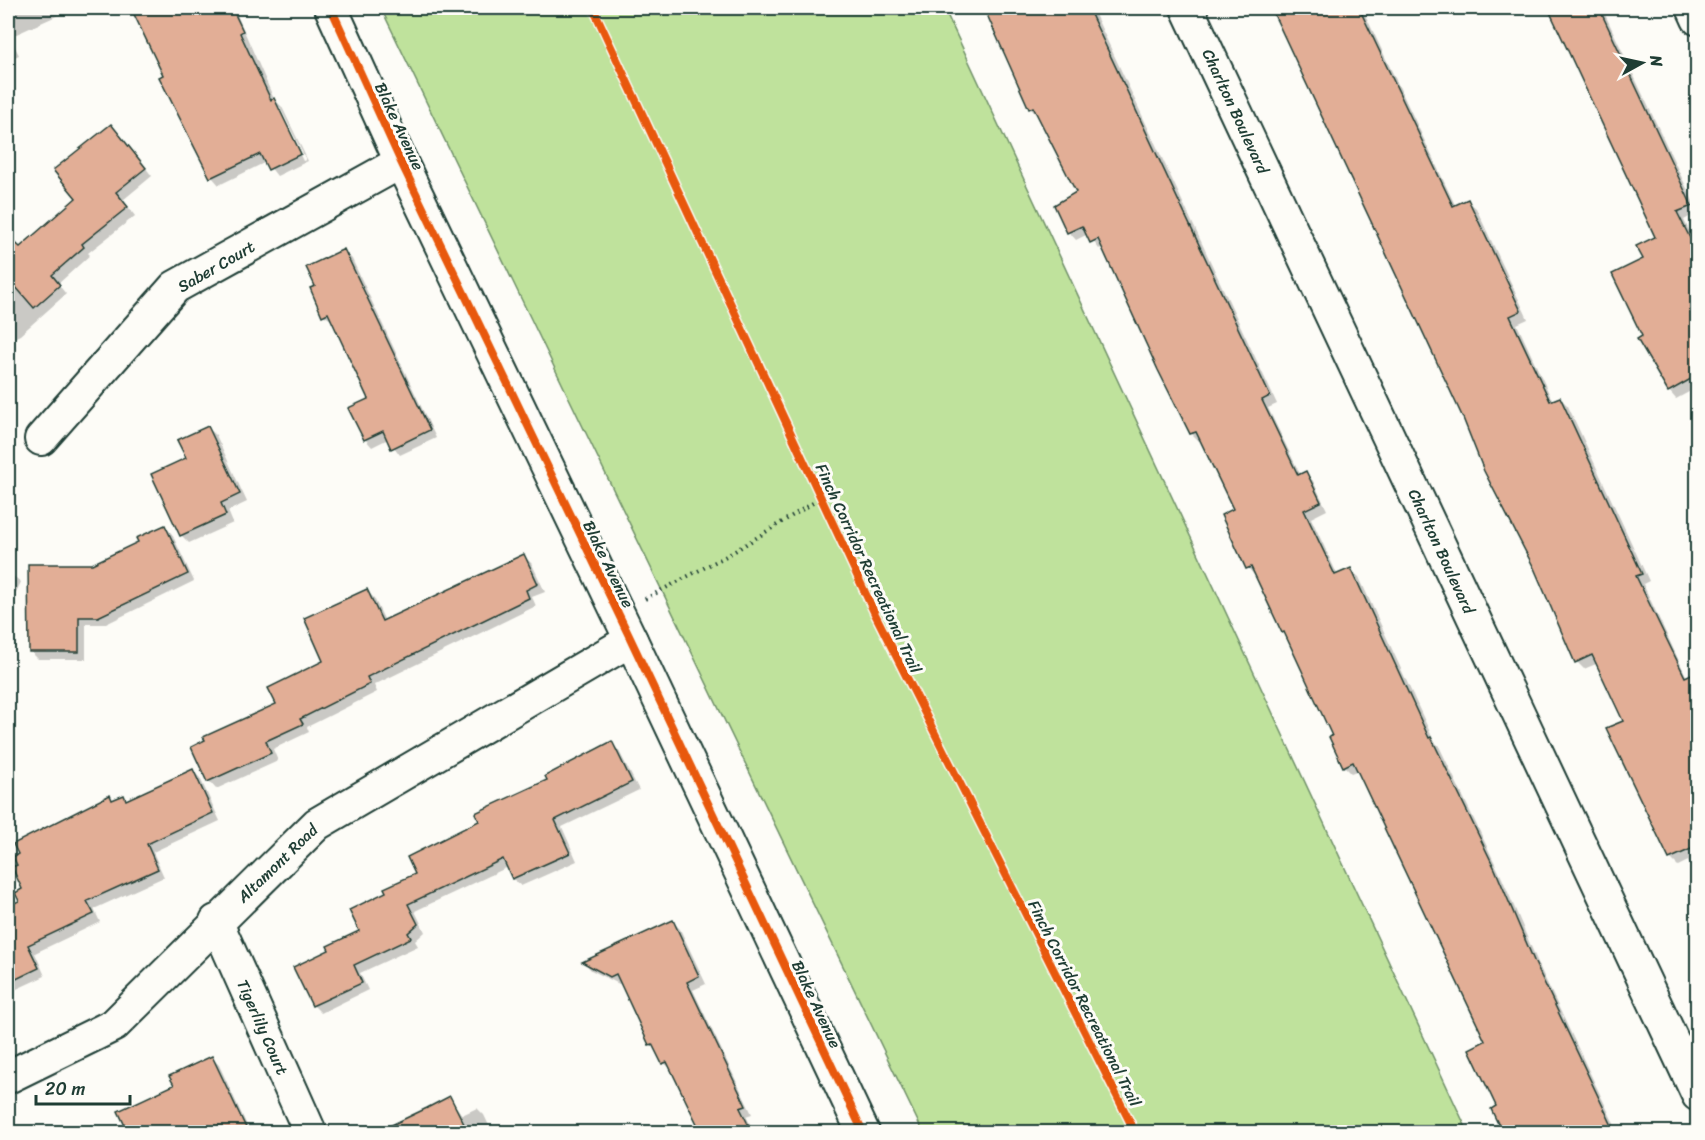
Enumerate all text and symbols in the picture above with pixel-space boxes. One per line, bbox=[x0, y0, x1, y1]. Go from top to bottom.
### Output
north arrow bbox=[1612, 33, 1672, 93]
street label: Charlton Boulevard bbox=[1194, 44, 1278, 180]
text: N bbox=[1641, 52, 1672, 69]
street label: Blake Avenue bbox=[366, 77, 433, 175]
street label: Saber Court bbox=[172, 232, 261, 300]
street label: Finch Corridor Recreational Trail bbox=[807, 458, 930, 679]
street label: Charlton Boulevard bbox=[1400, 484, 1484, 620]
street label: Blake Avenue bbox=[575, 515, 642, 613]
street label: Altamont Road bbox=[229, 816, 326, 911]
street label: Finch Corridor Recreational Trail bbox=[1020, 895, 1150, 1112]
street label: Blake Avenue bbox=[783, 955, 850, 1053]
street label: Tigerlily Court bbox=[228, 975, 297, 1080]
scale bar bbox=[36, 1068, 130, 1106]
text: 20 m bbox=[45, 1073, 85, 1105]

